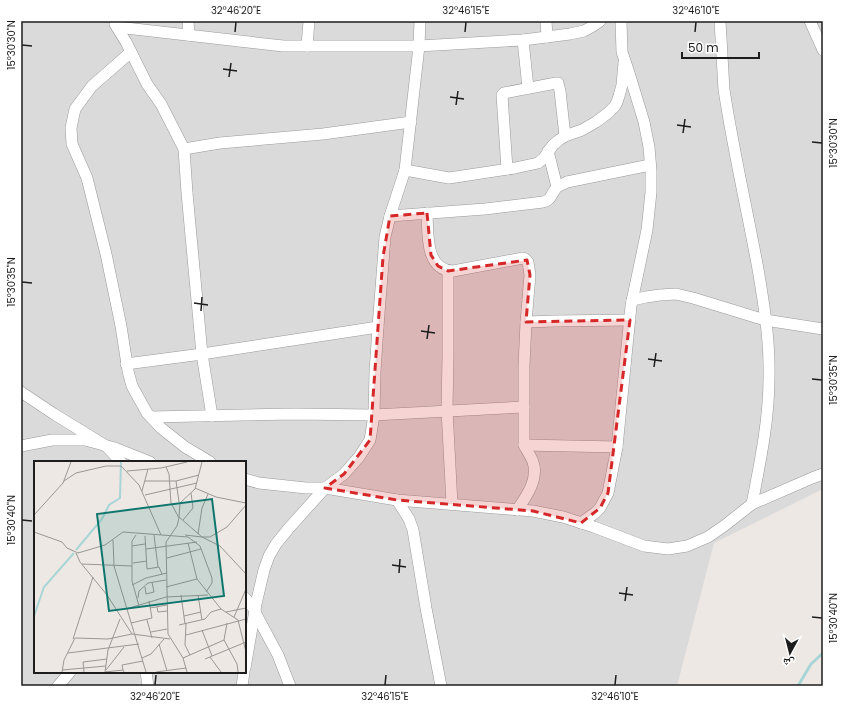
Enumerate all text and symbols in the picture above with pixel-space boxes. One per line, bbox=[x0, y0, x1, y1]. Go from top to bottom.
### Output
text: 32°46'20"E bbox=[211, 3, 261, 18]
text: 32°46'15"E bbox=[442, 3, 490, 18]
text: 32°46'10"E bbox=[672, 3, 720, 18]
text: 15°30'30"N bbox=[4, 20, 19, 70]
scale bar bbox=[682, 34, 759, 60]
text: 50 m bbox=[688, 39, 719, 56]
text: 15°30'30"N bbox=[826, 118, 841, 168]
text: 15°30'35"N bbox=[4, 257, 19, 307]
text: 15°30'35"N bbox=[826, 355, 841, 405]
inset map bbox=[34, 461, 246, 673]
text: 15°30'40"N bbox=[4, 495, 19, 545]
text: 15°30'40"N bbox=[826, 593, 841, 643]
north arrow bbox=[770, 633, 810, 673]
text: ش bbox=[782, 654, 796, 672]
text: 32°46'20"E bbox=[130, 689, 180, 704]
text: 32°46'15"E bbox=[361, 689, 409, 704]
text: 32°46'10"E bbox=[591, 689, 639, 704]

